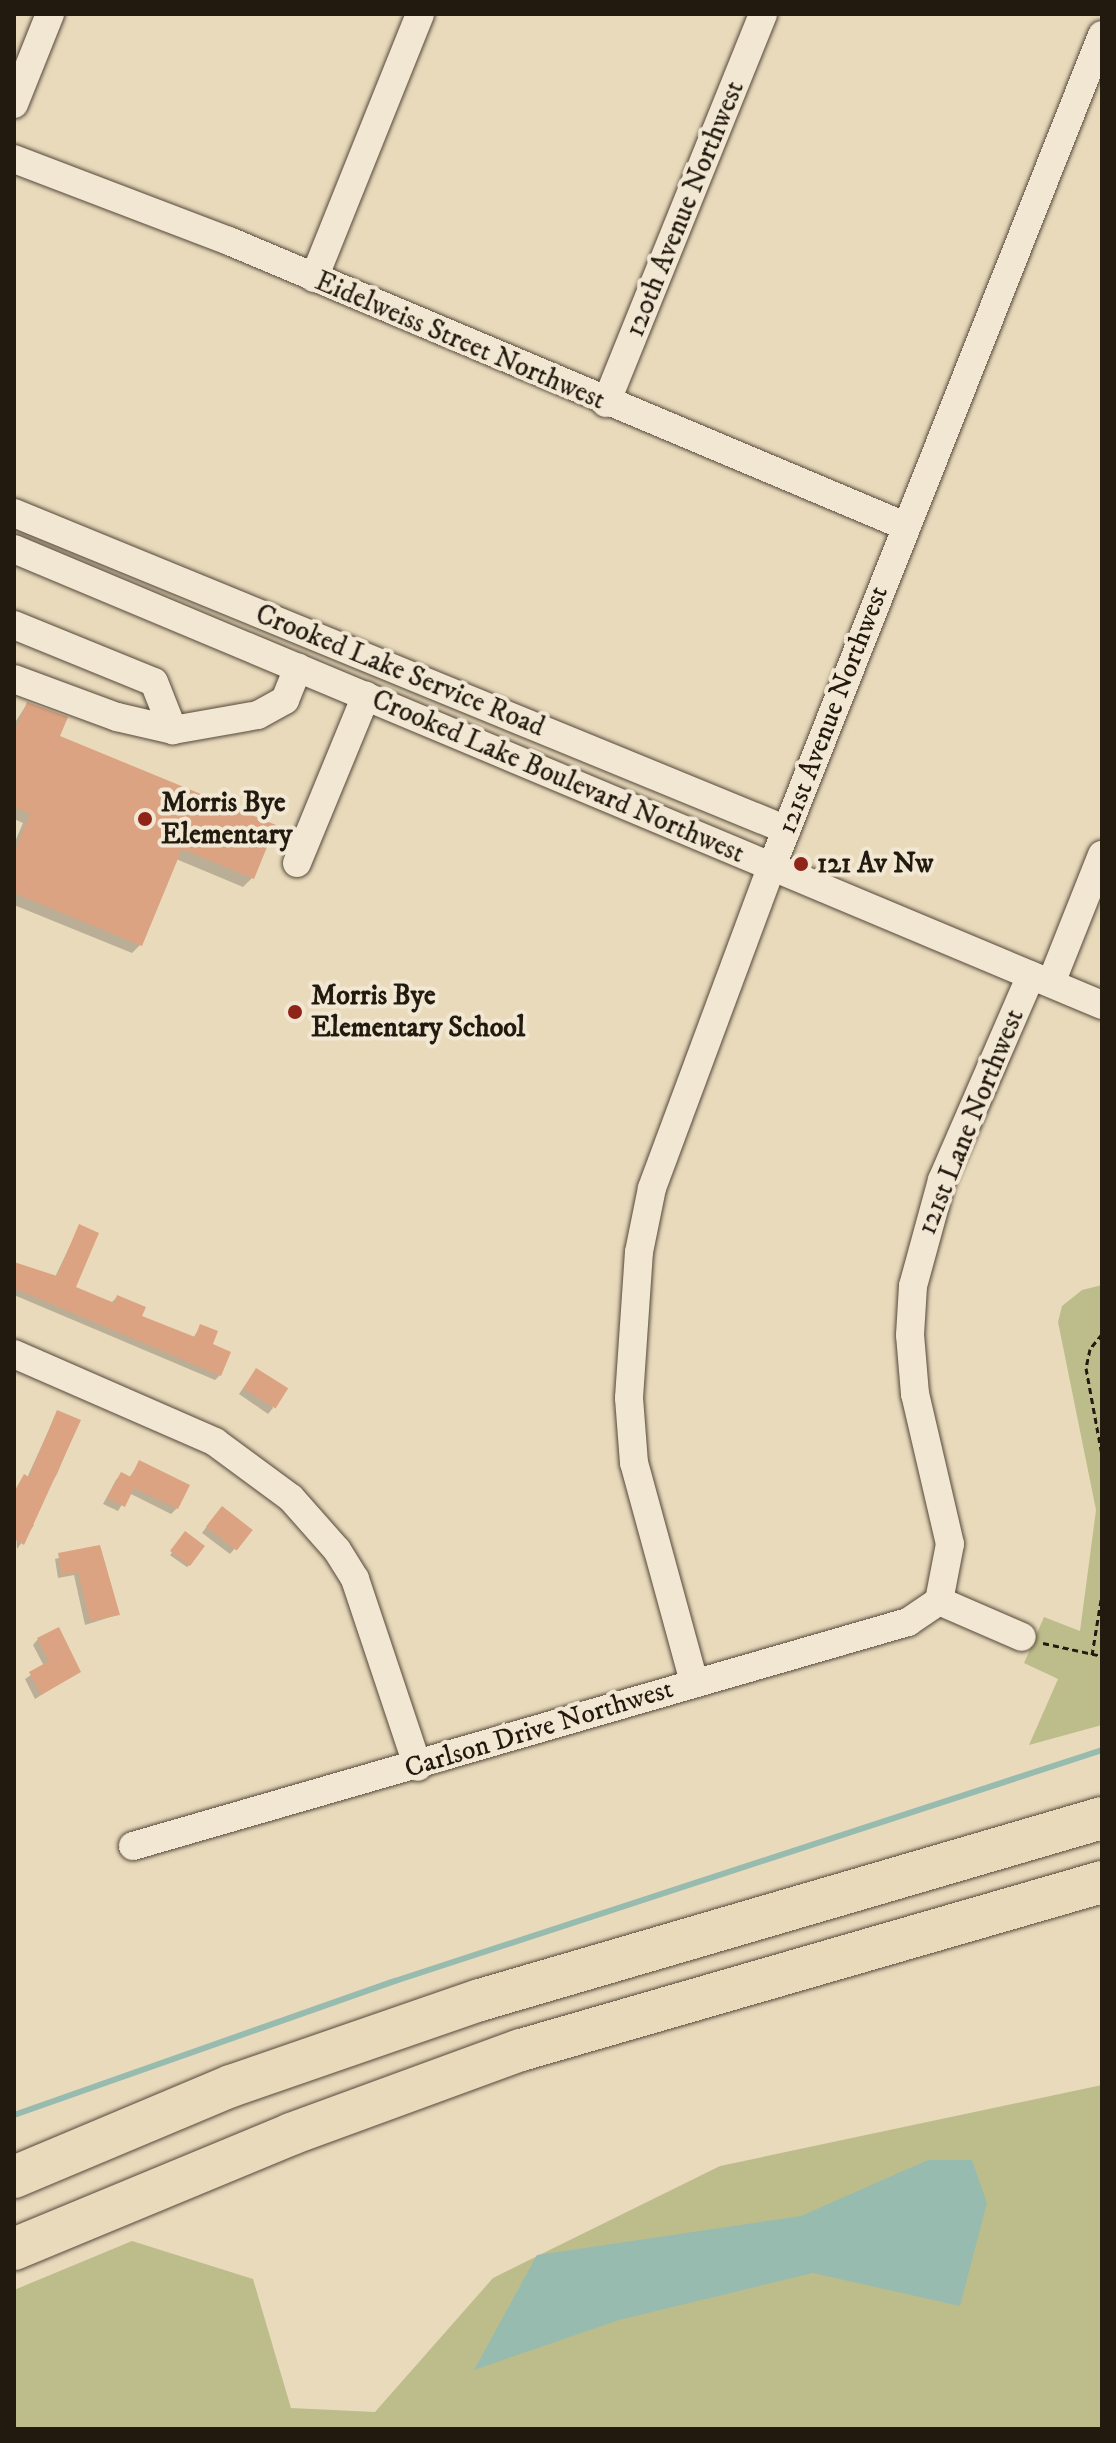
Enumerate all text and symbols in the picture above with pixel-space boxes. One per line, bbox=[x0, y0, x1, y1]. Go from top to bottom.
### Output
street label: 120th Avenue Northwest bbox=[618, 76, 752, 342]
street label: Eidelweiss Street Northwest bbox=[310, 265, 610, 417]
street label: 121st Avenue Northwest bbox=[770, 581, 896, 839]
street label: Crooked Lake Service Road bbox=[251, 598, 549, 744]
street label: Crooked Lake Boulevard Northwest bbox=[367, 683, 749, 871]
place label: Morris Bye Elementary bbox=[161, 786, 292, 852]
marker: Morris Bye Elementary bbox=[136, 810, 154, 828]
place label: 121 Av Nw bbox=[817, 847, 933, 881]
marker: 121 Av Nw bbox=[792, 855, 810, 873]
place label: Morris Bye Elementary School bbox=[311, 979, 525, 1045]
marker: Morris Bye Elementary School bbox=[286, 1003, 304, 1021]
street label: 121st Lane Northwest bbox=[910, 1004, 1032, 1240]
street label: Carlson Drive Northwest bbox=[401, 1672, 677, 1786]

